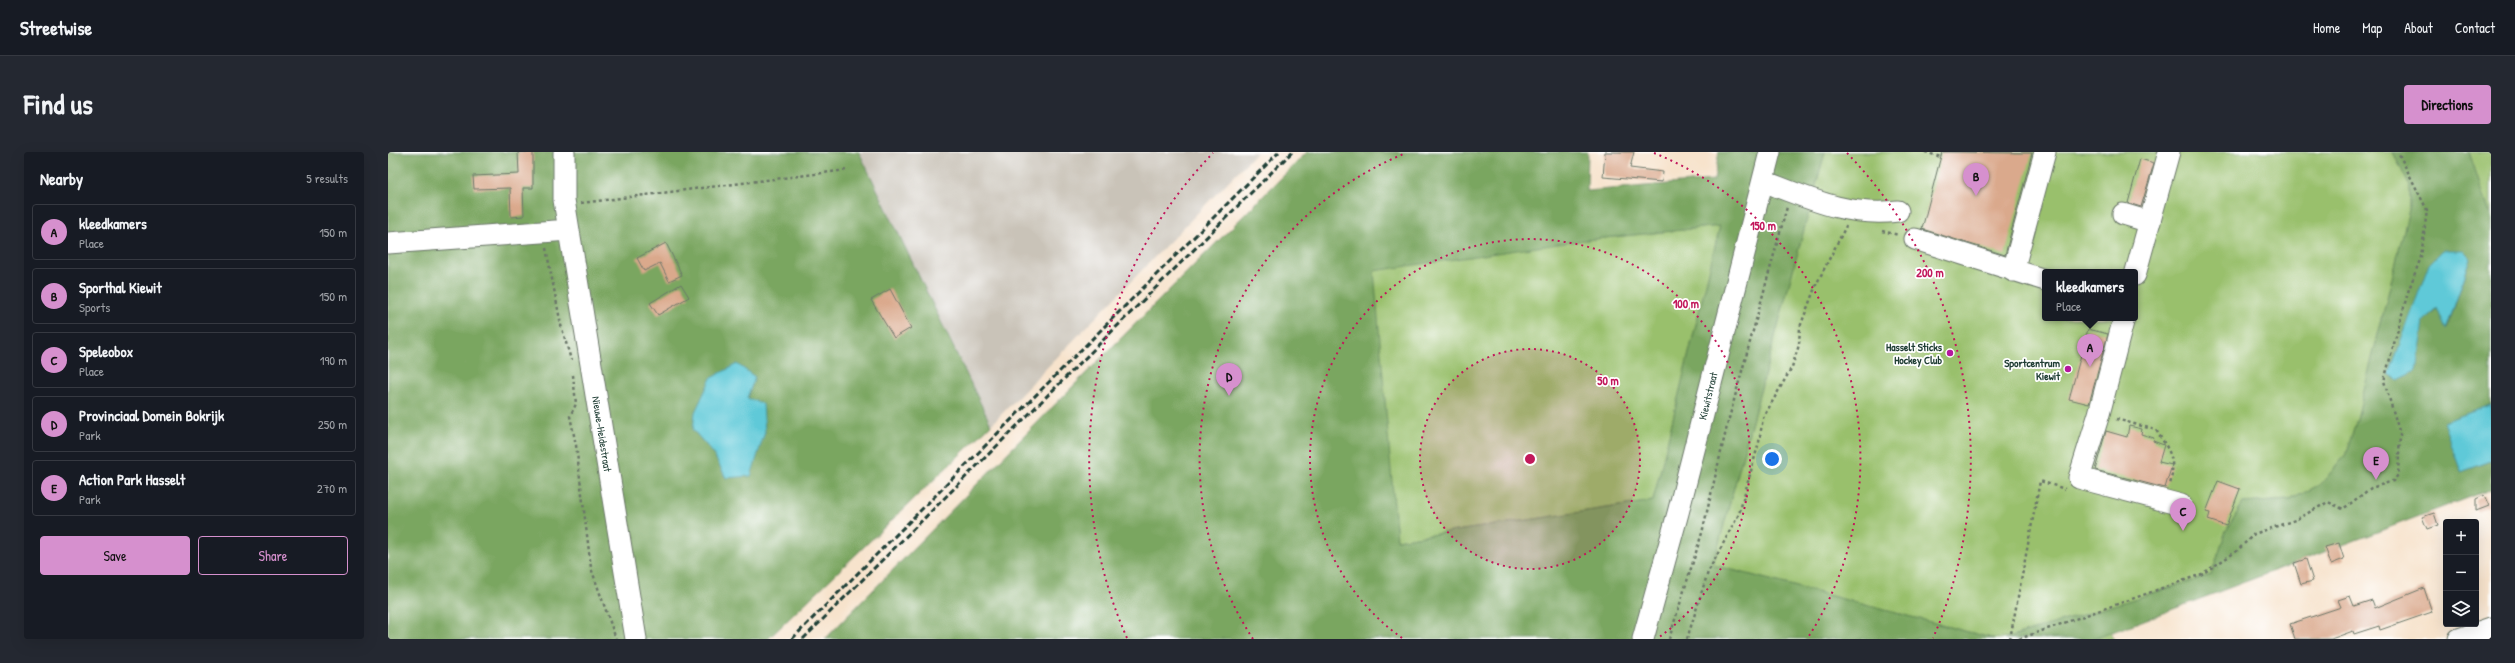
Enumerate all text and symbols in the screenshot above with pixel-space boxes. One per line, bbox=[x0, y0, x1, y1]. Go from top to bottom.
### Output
text: Streetwise bbox=[20, 15, 92, 41]
text: Home bbox=[2313, 18, 2340, 37]
text: Map bbox=[2362, 18, 2382, 37]
text: About bbox=[2404, 18, 2433, 37]
text: Contact bbox=[2455, 18, 2495, 37]
text: Find us bbox=[24, 85, 93, 123]
button: Directions bbox=[2404, 85, 2491, 124]
pin: B bbox=[1963, 163, 1989, 196]
text: Nearby bbox=[40, 167, 83, 190]
text: 5 results bbox=[306, 169, 348, 187]
text: kleedkamers bbox=[79, 213, 147, 234]
text: 150 m bbox=[1750, 217, 1776, 234]
text: A bbox=[51, 223, 57, 241]
text: 150 m bbox=[319, 223, 347, 241]
text: Place bbox=[79, 234, 104, 252]
text: 200 m bbox=[1916, 264, 1944, 281]
popup bbox=[2042, 269, 2138, 321]
text: kleedkamers bbox=[2056, 276, 2124, 297]
text: Sporthal Kiewit bbox=[79, 277, 162, 298]
text: B bbox=[51, 287, 57, 305]
text: 150 m bbox=[319, 287, 347, 305]
text: 100 m bbox=[1673, 295, 1699, 312]
text: Place bbox=[2056, 297, 2081, 315]
text: Sports bbox=[79, 298, 110, 316]
pin: A bbox=[2077, 334, 2103, 367]
place label: Hasselt Sticks Hockey Club bbox=[1886, 340, 1943, 368]
text: Speleobox bbox=[79, 341, 133, 362]
marker: Hasselt Sticks Hockey Club bbox=[1945, 348, 1955, 358]
text: C bbox=[50, 351, 58, 369]
text: 190 m bbox=[320, 351, 347, 369]
place label: Sportcentrum Kiewit bbox=[2004, 356, 2061, 383]
text: Place bbox=[79, 362, 104, 380]
pin: D bbox=[1216, 363, 1242, 396]
marker: Sportcentrum Kiewit bbox=[2063, 364, 2073, 374]
street label: Kiewitstraat bbox=[1695, 371, 1721, 421]
text: 50 m bbox=[1597, 372, 1619, 389]
street label: Nieuwe-Heidestraat bbox=[589, 395, 615, 473]
text: Provinciaal Domein Bokrijk bbox=[79, 405, 224, 426]
text: D bbox=[51, 415, 57, 433]
text: 250 m bbox=[318, 415, 347, 433]
text: Park bbox=[79, 426, 101, 444]
pin: E bbox=[2363, 447, 2389, 480]
your location bbox=[1762, 449, 1782, 469]
centre of rings bbox=[1523, 452, 1537, 466]
text: Action Park Hasselt bbox=[79, 469, 185, 490]
text: E bbox=[51, 479, 57, 497]
text: 270 m bbox=[317, 479, 347, 497]
text: Park bbox=[79, 490, 101, 508]
pin: C bbox=[2170, 498, 2196, 531]
map controls bbox=[2443, 519, 2479, 627]
button: + bbox=[2443, 519, 2479, 555]
button: Save bbox=[40, 536, 190, 575]
button: Share bbox=[198, 536, 348, 575]
button: − bbox=[2443, 555, 2479, 591]
button: layers bbox=[2443, 591, 2479, 627]

